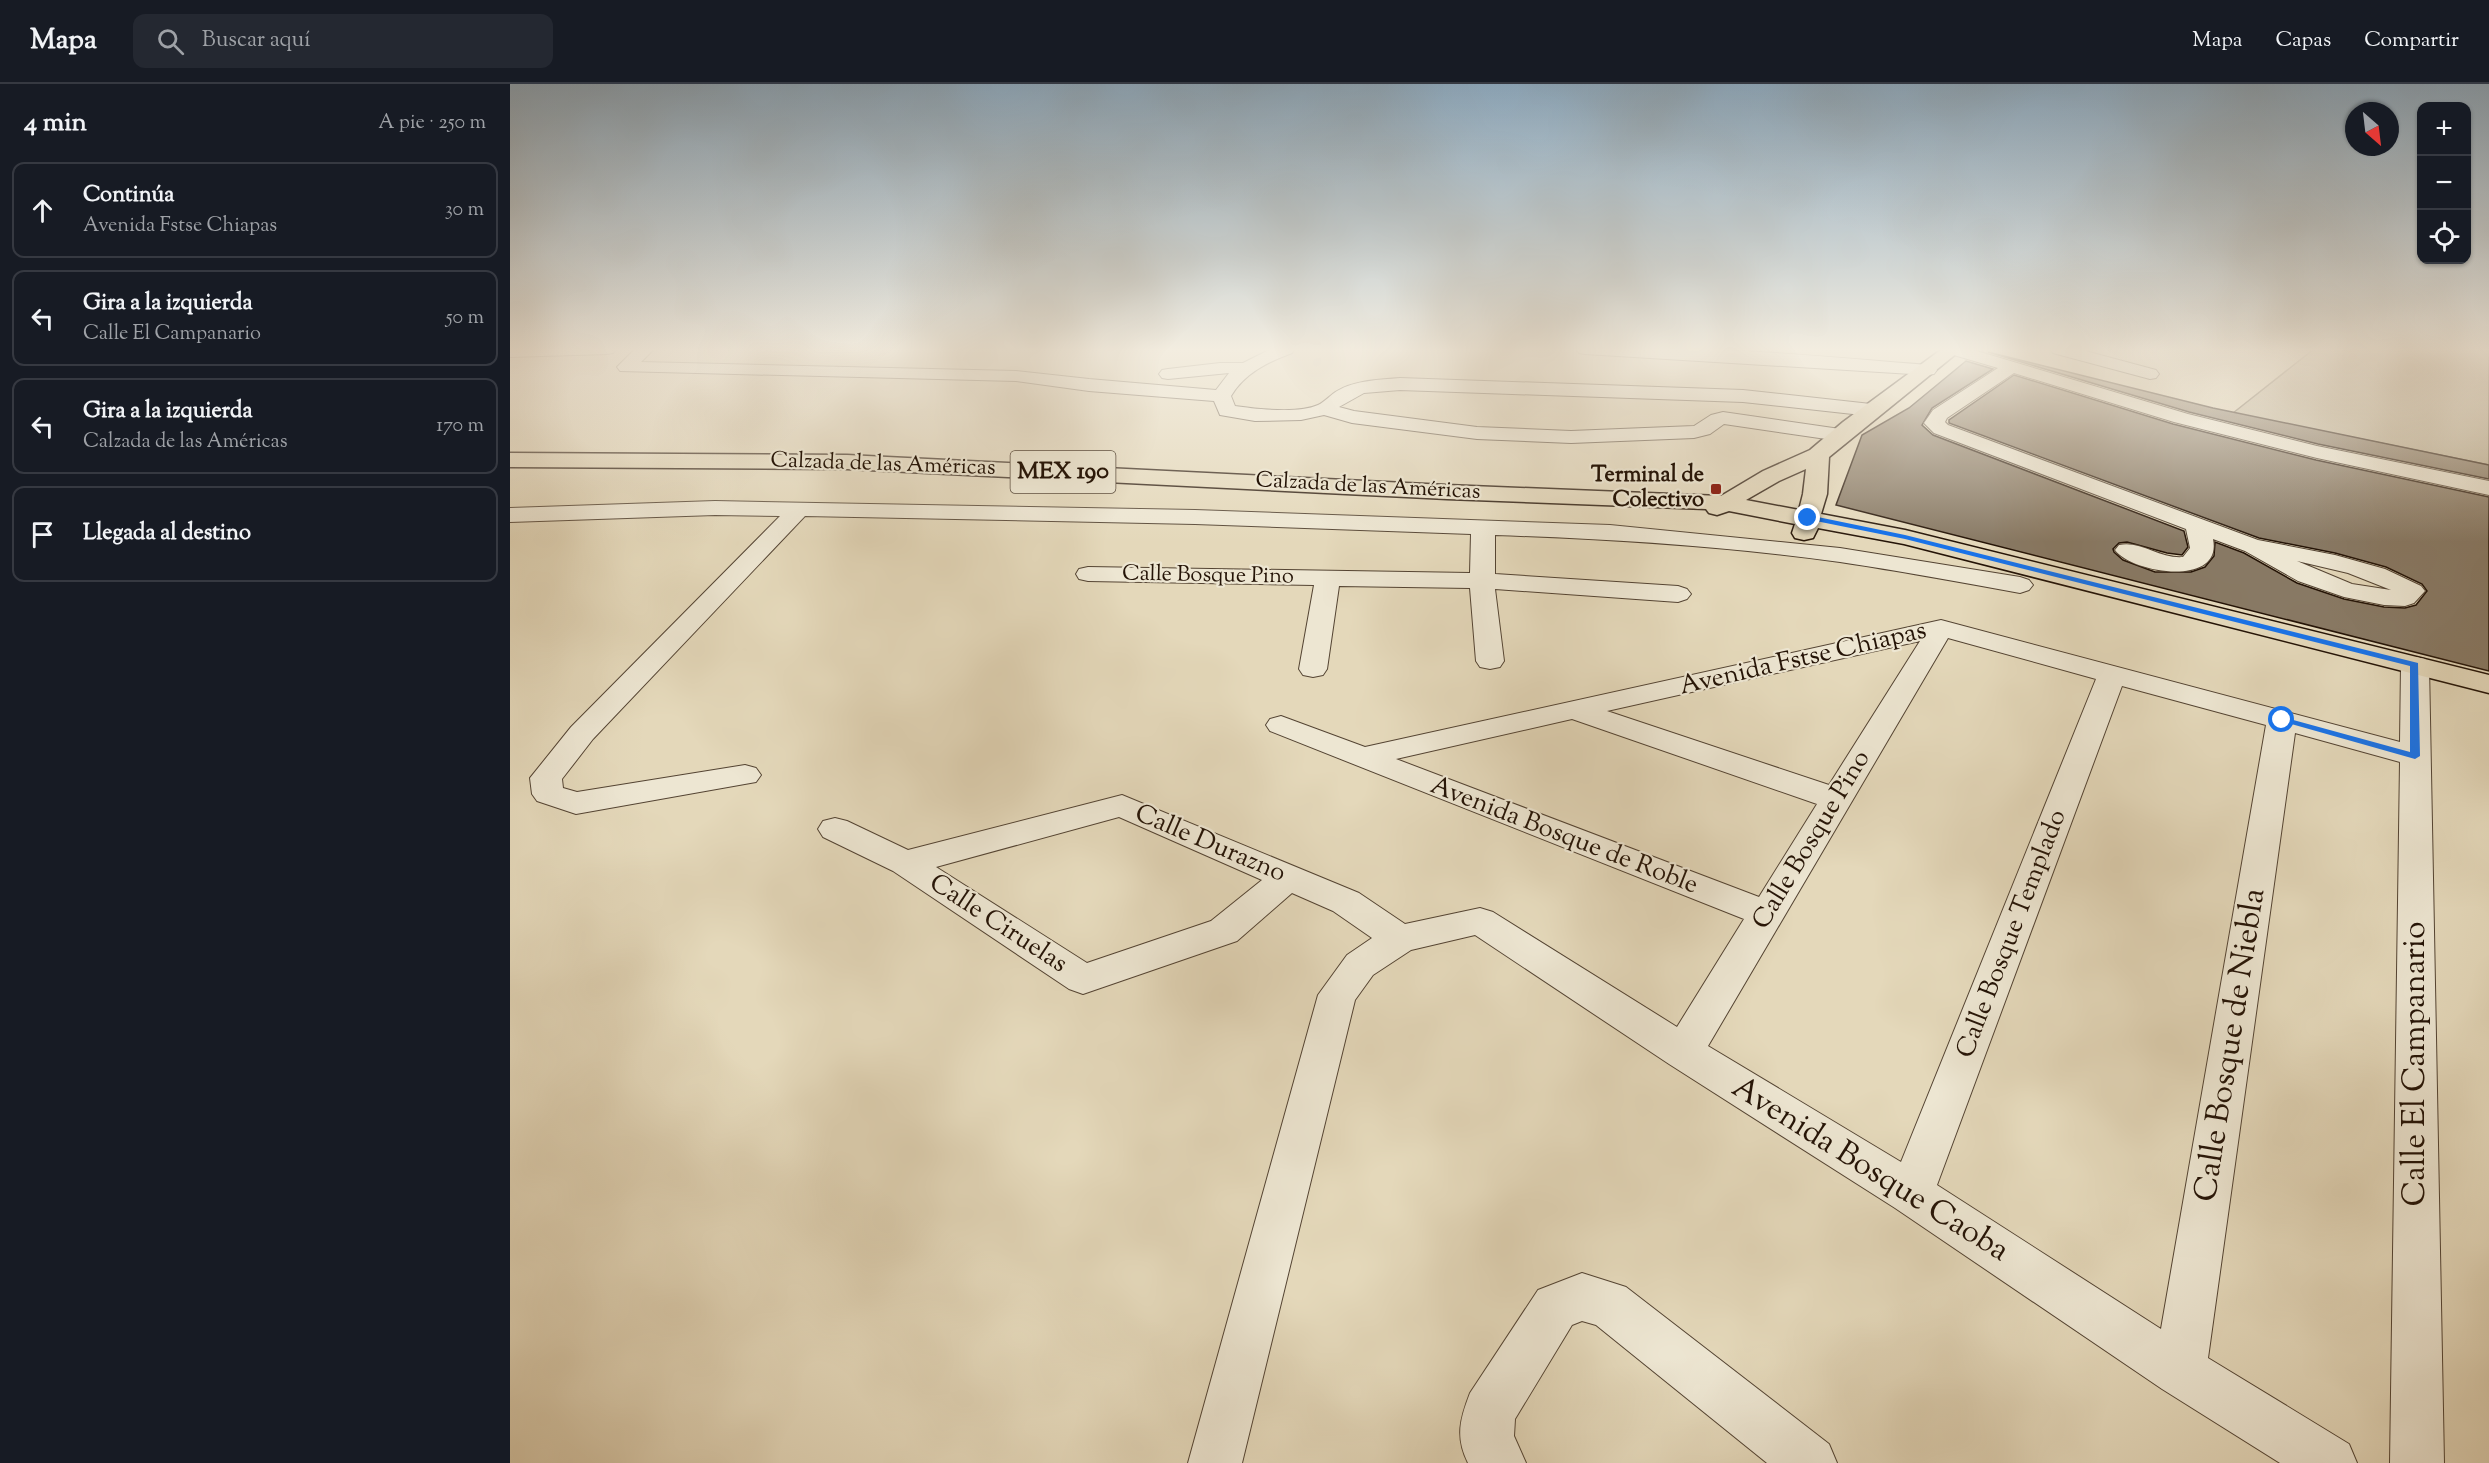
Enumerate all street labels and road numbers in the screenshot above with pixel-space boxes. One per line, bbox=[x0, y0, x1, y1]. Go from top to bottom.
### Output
street label: Calzada de las Américas bbox=[770, 445, 996, 485]
road number: MEX 190 bbox=[1010, 451, 1116, 493]
street label: Calzada de las Américas bbox=[1255, 465, 1481, 509]
street label: Calle Bosque Pino bbox=[1122, 559, 1294, 593]
street label: Avenida Fstse Chiapas bbox=[1676, 613, 1930, 705]
street label: Calle Bosque Pino bbox=[1744, 743, 1880, 937]
street label: Avenida Bosque de Roble bbox=[1425, 768, 1703, 904]
street label: Calle Durazno bbox=[1129, 796, 1291, 892]
street label: Calle Bosque Templado bbox=[1948, 804, 2076, 1064]
street label: Calle Ciruelas bbox=[921, 865, 1075, 983]
street label: Calle Bosque de Niebla bbox=[2184, 885, 2279, 1205]
street label: Calle El Campanario bbox=[2393, 922, 2439, 1206]
street label: Avenida Bosque Caoba bbox=[1722, 1066, 2018, 1274]

